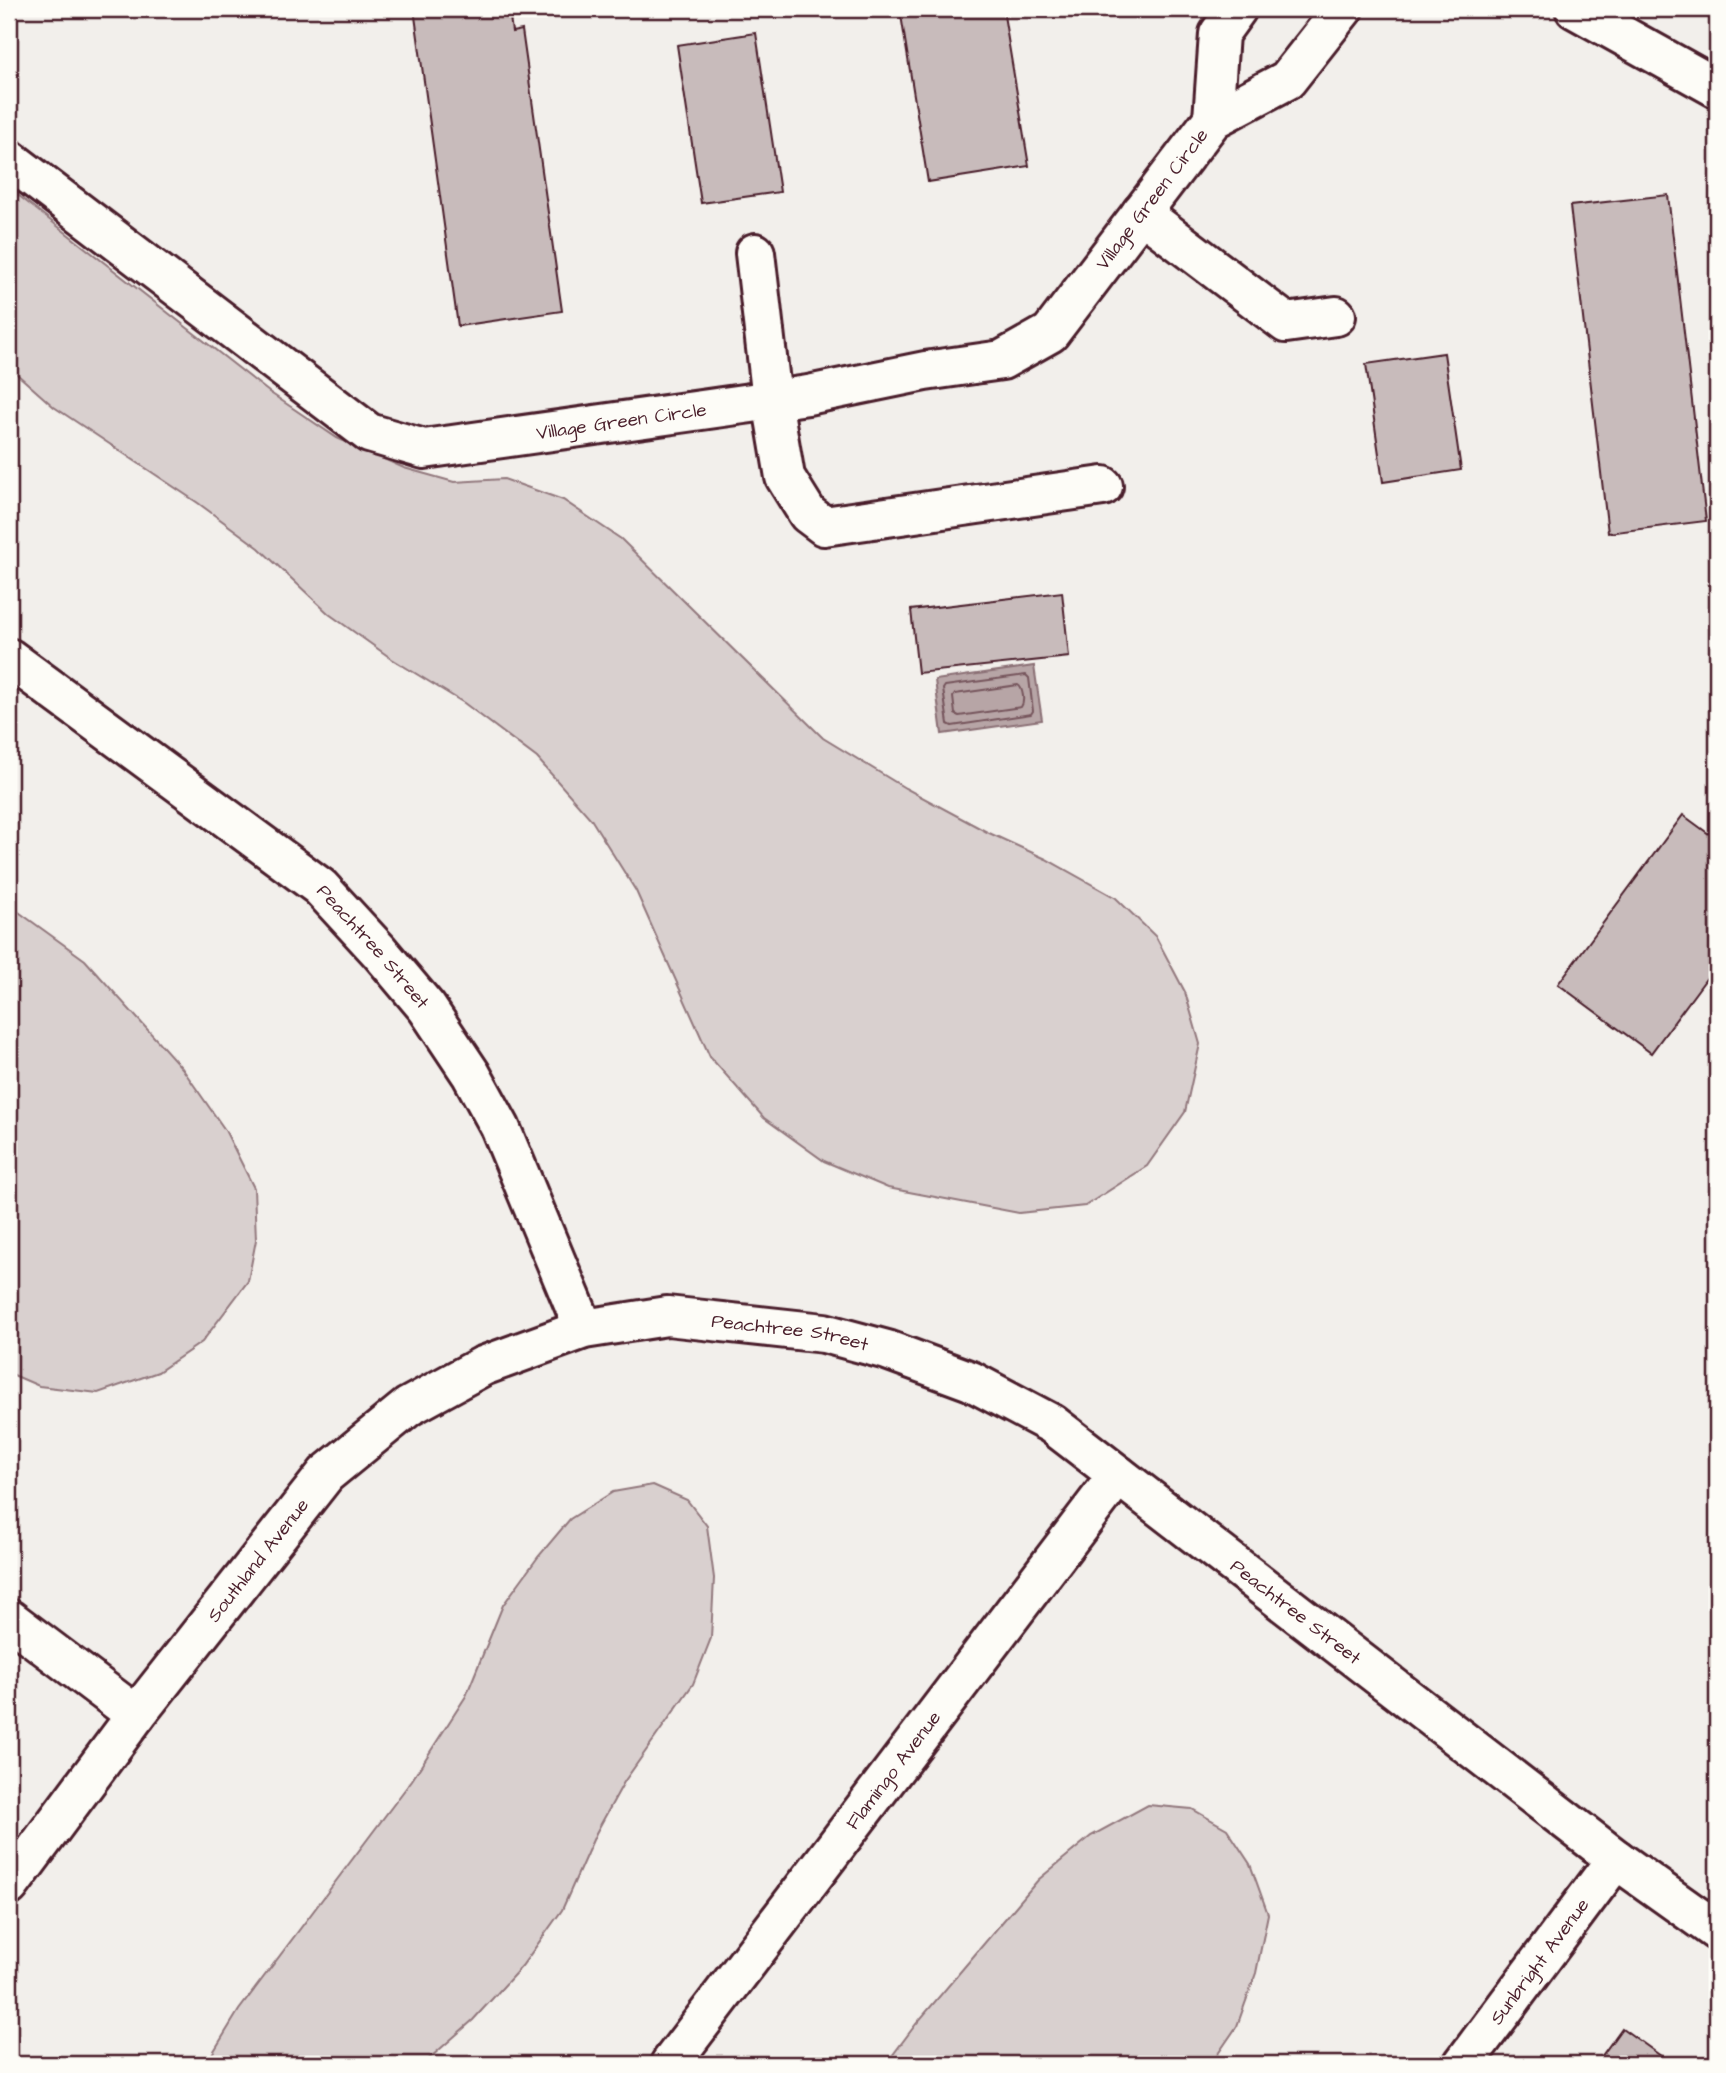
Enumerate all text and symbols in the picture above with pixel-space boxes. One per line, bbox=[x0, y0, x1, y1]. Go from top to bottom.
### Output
street label: Village Green Circle bbox=[1089, 123, 1215, 276]
street label: Village Green Circle bbox=[535, 396, 708, 447]
street label: Peachtree Street bbox=[310, 878, 436, 1015]
street label: Peachtree Street bbox=[710, 1307, 872, 1358]
street label: Southland Avenue bbox=[201, 1493, 315, 1628]
street label: Peachtree Street bbox=[1225, 1553, 1367, 1671]
street label: Flamingo Avenue bbox=[839, 1705, 947, 1835]
street label: Sunbright Avenue bbox=[1483, 1893, 1596, 2030]

